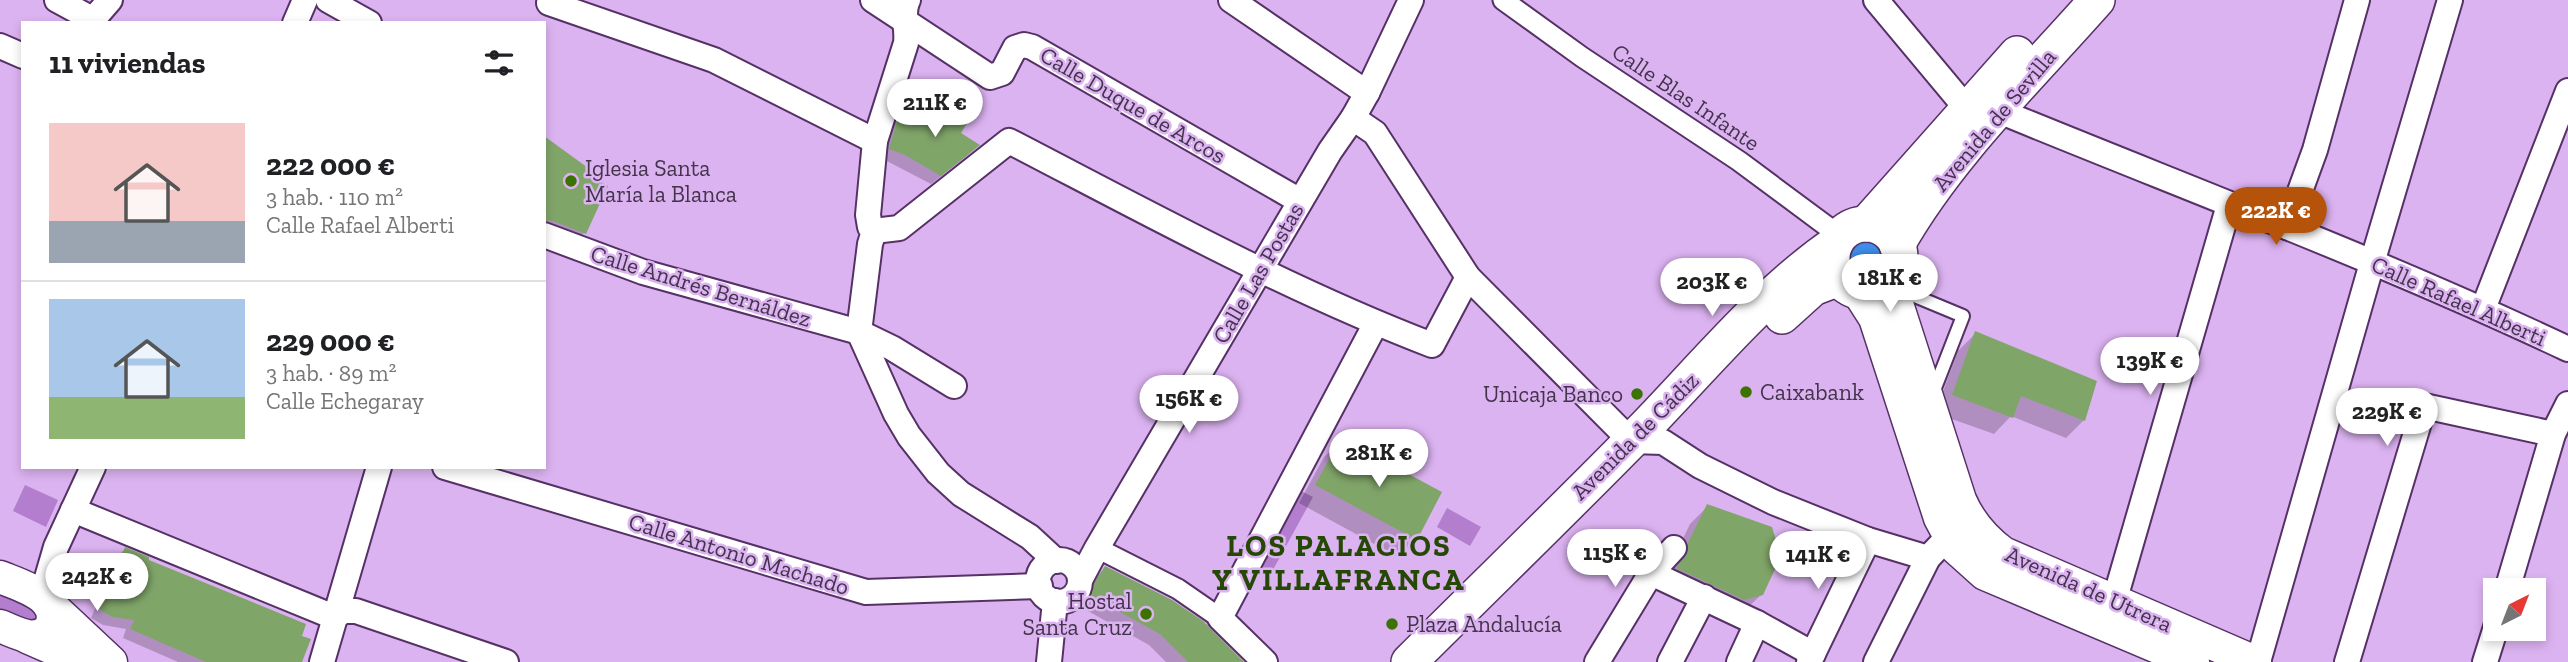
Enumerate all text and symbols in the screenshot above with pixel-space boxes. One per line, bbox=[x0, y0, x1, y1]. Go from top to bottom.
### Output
street label: Calle Blas Infante bbox=[1607, 37, 1765, 157]
street label: Calle Duque de Arcos bbox=[1035, 40, 1231, 170]
street label: Avenida de Sevilla bbox=[1926, 43, 2062, 197]
icon: filters bbox=[480, 44, 518, 82]
text: 11 viviendas bbox=[49, 45, 206, 81]
pin: 211K € bbox=[878, 80, 992, 139]
text: 211K € bbox=[903, 88, 967, 116]
text: 222 000 € bbox=[266, 147, 395, 183]
icon: home bbox=[105, 151, 189, 235]
place label: Iglesia Santa María la Blanca bbox=[585, 154, 737, 208]
marker: Iglesia Santa María la Blanca bbox=[563, 173, 579, 189]
text: 3 hab. · 110 m² bbox=[266, 183, 403, 211]
pin: 222K € bbox=[2219, 188, 2333, 247]
text: 222K € bbox=[2241, 196, 2311, 224]
street label: Calle Las Postas bbox=[1207, 198, 1309, 348]
text: Calle Rafael Alberti bbox=[266, 211, 454, 239]
street label: Calle Andrés Bernáldez bbox=[587, 239, 815, 333]
street label: Calle Rafael Alberti bbox=[2367, 250, 2551, 352]
pin: 181K € bbox=[1833, 254, 1947, 314]
pin: 203K € bbox=[1655, 258, 1769, 318]
text: 181K € bbox=[1858, 263, 1922, 291]
text: 203K € bbox=[1676, 267, 1748, 295]
text: 229 000 € bbox=[266, 323, 395, 359]
icon: home bbox=[105, 327, 189, 411]
pin: 139K € bbox=[2093, 338, 2207, 397]
text: 139K € bbox=[2116, 346, 2184, 374]
text: 3 hab. · 89 m² bbox=[266, 359, 397, 387]
street label: Avenida de Cádiz bbox=[1565, 366, 1705, 506]
pin: 156K € bbox=[1132, 376, 1246, 435]
place label: Caixabank bbox=[1760, 378, 1864, 406]
place label: Unicaja Banco bbox=[1483, 380, 1623, 408]
text: 156K € bbox=[1155, 384, 1223, 412]
marker: Caixabank bbox=[1738, 384, 1754, 400]
marker: Unicaja Banco bbox=[1629, 386, 1645, 402]
text: Calle Echegaray bbox=[266, 387, 424, 415]
pin: 229K € bbox=[2330, 388, 2444, 448]
text: 229K € bbox=[2352, 397, 2422, 425]
pin: 281K € bbox=[1322, 430, 1436, 489]
text: 281K € bbox=[1345, 438, 1413, 466]
street label: Calle Antonio Machado bbox=[625, 507, 853, 601]
district label: LOS PALACIOS Y VILLAFRANCA bbox=[1212, 528, 1466, 598]
pin: 115K € bbox=[1558, 530, 1672, 589]
pin: 141K € bbox=[1761, 532, 1875, 591]
text: 115K € bbox=[1583, 538, 1647, 566]
text: 141K € bbox=[1785, 540, 1851, 568]
street label: Avenida de Utrera bbox=[2001, 540, 2177, 638]
pin: 242K € bbox=[40, 554, 154, 613]
text: 242K € bbox=[61, 562, 133, 590]
north arrow bbox=[2483, 578, 2546, 640]
map controls bbox=[2483, 578, 2546, 641]
place label: Hostal Santa Cruz bbox=[1022, 587, 1132, 641]
marker: Hostal Santa Cruz bbox=[1138, 606, 1154, 622]
place label: Plaza Andalucía bbox=[1406, 610, 1562, 638]
marker: Plaza Andalucía bbox=[1384, 616, 1400, 632]

